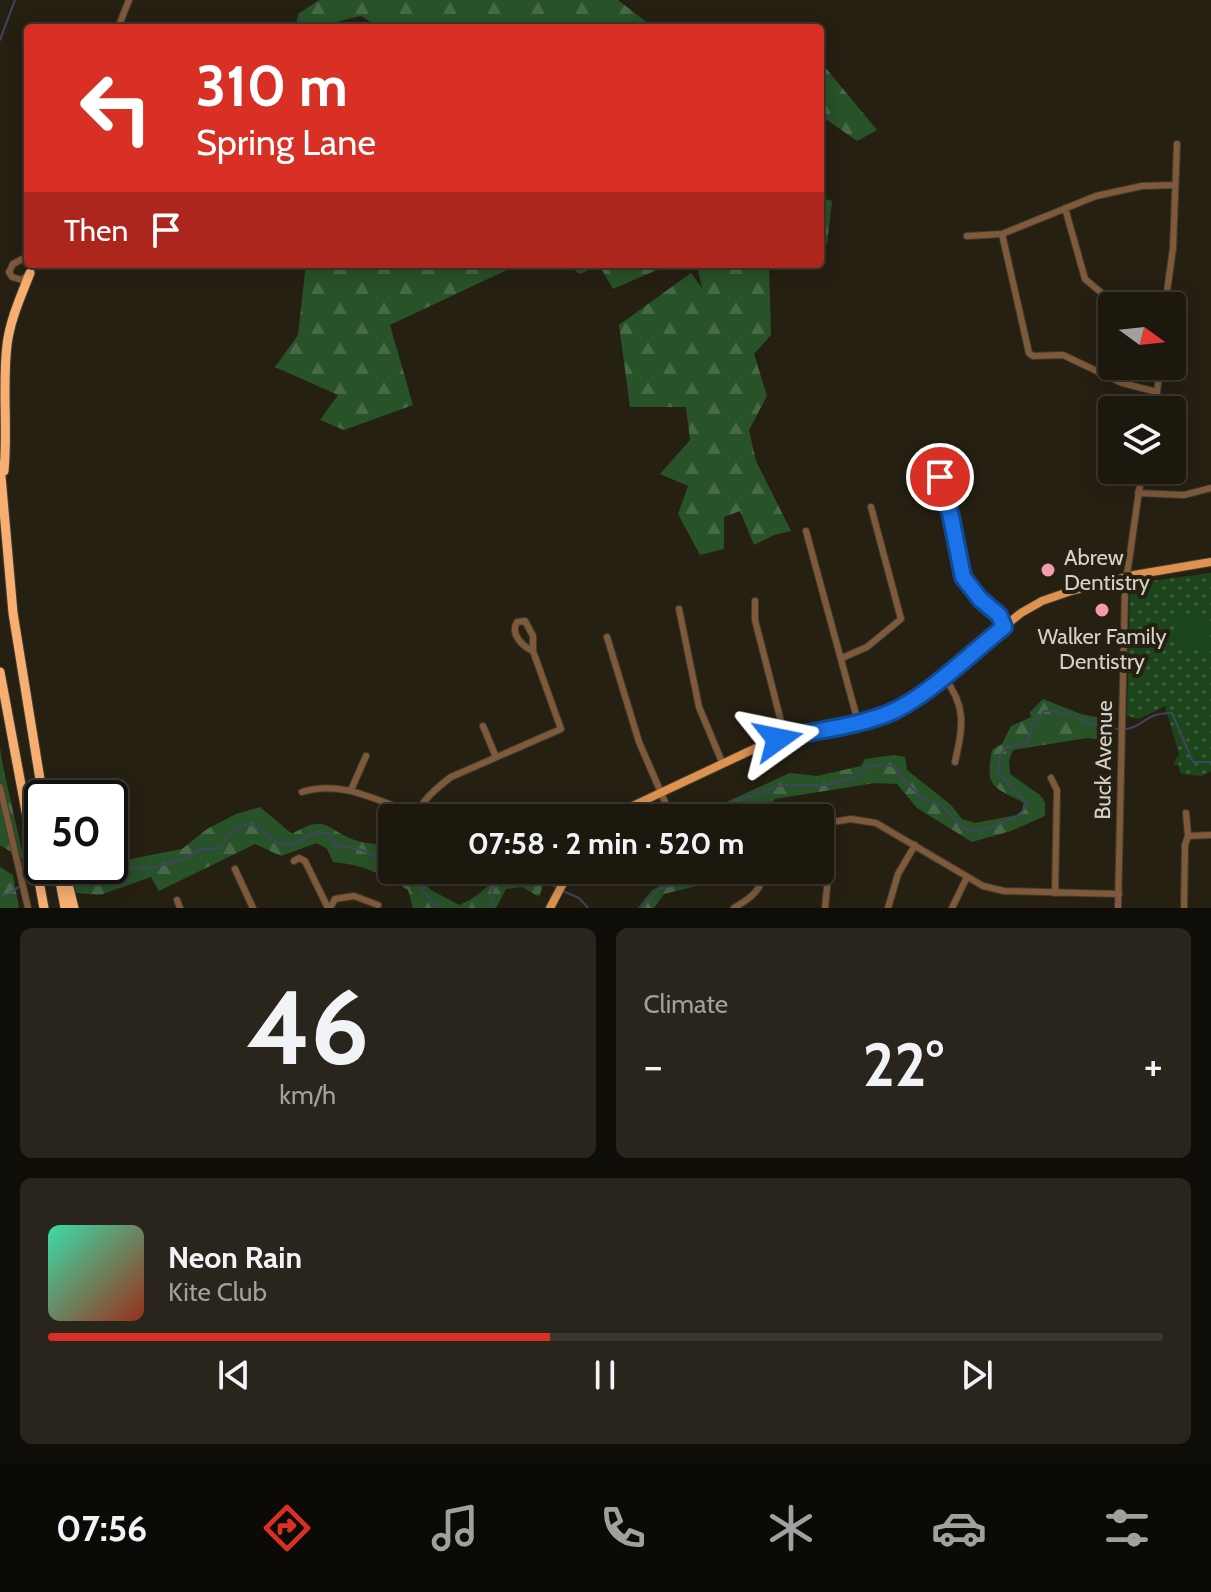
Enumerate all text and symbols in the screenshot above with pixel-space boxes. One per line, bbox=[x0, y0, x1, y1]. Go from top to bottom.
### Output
text: 310 m bbox=[196, 52, 348, 120]
icon: left bbox=[64, 56, 168, 160]
text: Spring Lane bbox=[196, 120, 376, 164]
icon: arrive bbox=[144, 208, 188, 252]
text: Then bbox=[64, 212, 128, 249]
north arrow bbox=[1098, 292, 1186, 380]
map controls bbox=[1098, 292, 1186, 484]
button: layers bbox=[1098, 396, 1186, 484]
pin bbox=[906, 443, 974, 511]
icon: arrive bbox=[918, 455, 962, 499]
place label: Abrew Dentistry bbox=[1064, 544, 1150, 596]
marker: Abrew Dentistry bbox=[1039, 561, 1057, 579]
marker: Walker Family Dentistry bbox=[1093, 601, 1111, 619]
place label: Walker Family Dentistry bbox=[1037, 623, 1167, 675]
position arrow bbox=[736, 697, 820, 781]
street label: Buck Avenue bbox=[1089, 700, 1118, 820]
speed limit sign: 50 bbox=[24, 780, 128, 884]
text: 07:58 · 2 min · 520 m bbox=[468, 825, 744, 862]
text: 46 bbox=[246, 964, 369, 1090]
text: Climate bbox=[644, 988, 728, 1020]
text: 22° bbox=[863, 1028, 944, 1101]
text: − bbox=[644, 1039, 663, 1092]
text: + bbox=[1144, 1039, 1163, 1092]
text: km/h bbox=[279, 1079, 336, 1111]
text: Neon Rain bbox=[168, 1239, 302, 1276]
text: Kite Club bbox=[168, 1276, 267, 1308]
icon: previous bbox=[212, 1353, 256, 1397]
icon: pause bbox=[583, 1353, 627, 1397]
icon: next bbox=[955, 1353, 999, 1397]
icon: directions bbox=[259, 1500, 315, 1556]
icon: music bbox=[427, 1500, 483, 1556]
icon: phone bbox=[595, 1500, 651, 1556]
icon: climate bbox=[763, 1500, 819, 1556]
icon: car bbox=[931, 1500, 987, 1556]
icon: filters bbox=[1099, 1500, 1155, 1556]
text: 07:56 bbox=[56, 1506, 147, 1550]

